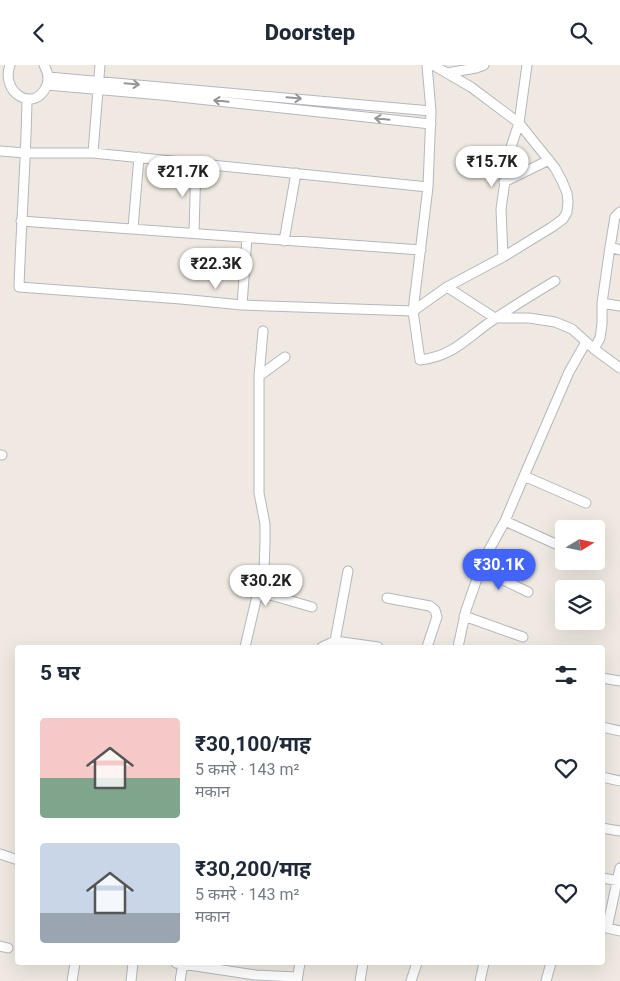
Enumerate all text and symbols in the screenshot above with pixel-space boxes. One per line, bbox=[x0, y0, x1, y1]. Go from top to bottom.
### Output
icon: back bbox=[25, 19, 53, 47]
icon: search bbox=[567, 19, 595, 47]
text: Doorstep bbox=[265, 20, 355, 45]
one-way arrow bbox=[123, 79, 139, 88]
one-way arrow bbox=[285, 93, 301, 103]
one-way arrow bbox=[213, 96, 229, 106]
one-way arrow bbox=[375, 114, 391, 124]
pin: ₹15.7K bbox=[451, 145, 533, 188]
text: ₹15.7K bbox=[467, 152, 517, 171]
pin: ₹21.7K bbox=[142, 155, 224, 198]
text: ₹21.7K bbox=[158, 162, 208, 181]
pin: ₹22.3K bbox=[175, 247, 257, 290]
text: ₹22.3K bbox=[191, 254, 241, 273]
north arrow bbox=[555, 520, 605, 570]
map controls bbox=[555, 520, 605, 630]
pin: ₹30.1K bbox=[458, 549, 540, 591]
text: ₹30.1K bbox=[474, 555, 524, 574]
pin: ₹30.2K bbox=[225, 565, 307, 607]
text: ₹30.2K bbox=[241, 571, 291, 590]
button: layers bbox=[555, 580, 605, 630]
text: 5 घर bbox=[40, 661, 80, 685]
icon: filters bbox=[552, 661, 580, 689]
text: ₹30,100/माह bbox=[195, 732, 311, 756]
icon: home bbox=[80, 738, 140, 798]
icon: heart bbox=[552, 754, 580, 782]
text: 5 कमरे · 143 m² bbox=[195, 760, 299, 779]
text: मकान bbox=[195, 782, 230, 801]
text: ₹30,200/माह bbox=[195, 857, 311, 881]
icon: home bbox=[80, 863, 140, 923]
icon: heart bbox=[552, 879, 580, 907]
text: 5 कमरे · 143 m² bbox=[195, 885, 299, 904]
text: मकान bbox=[195, 907, 230, 926]

